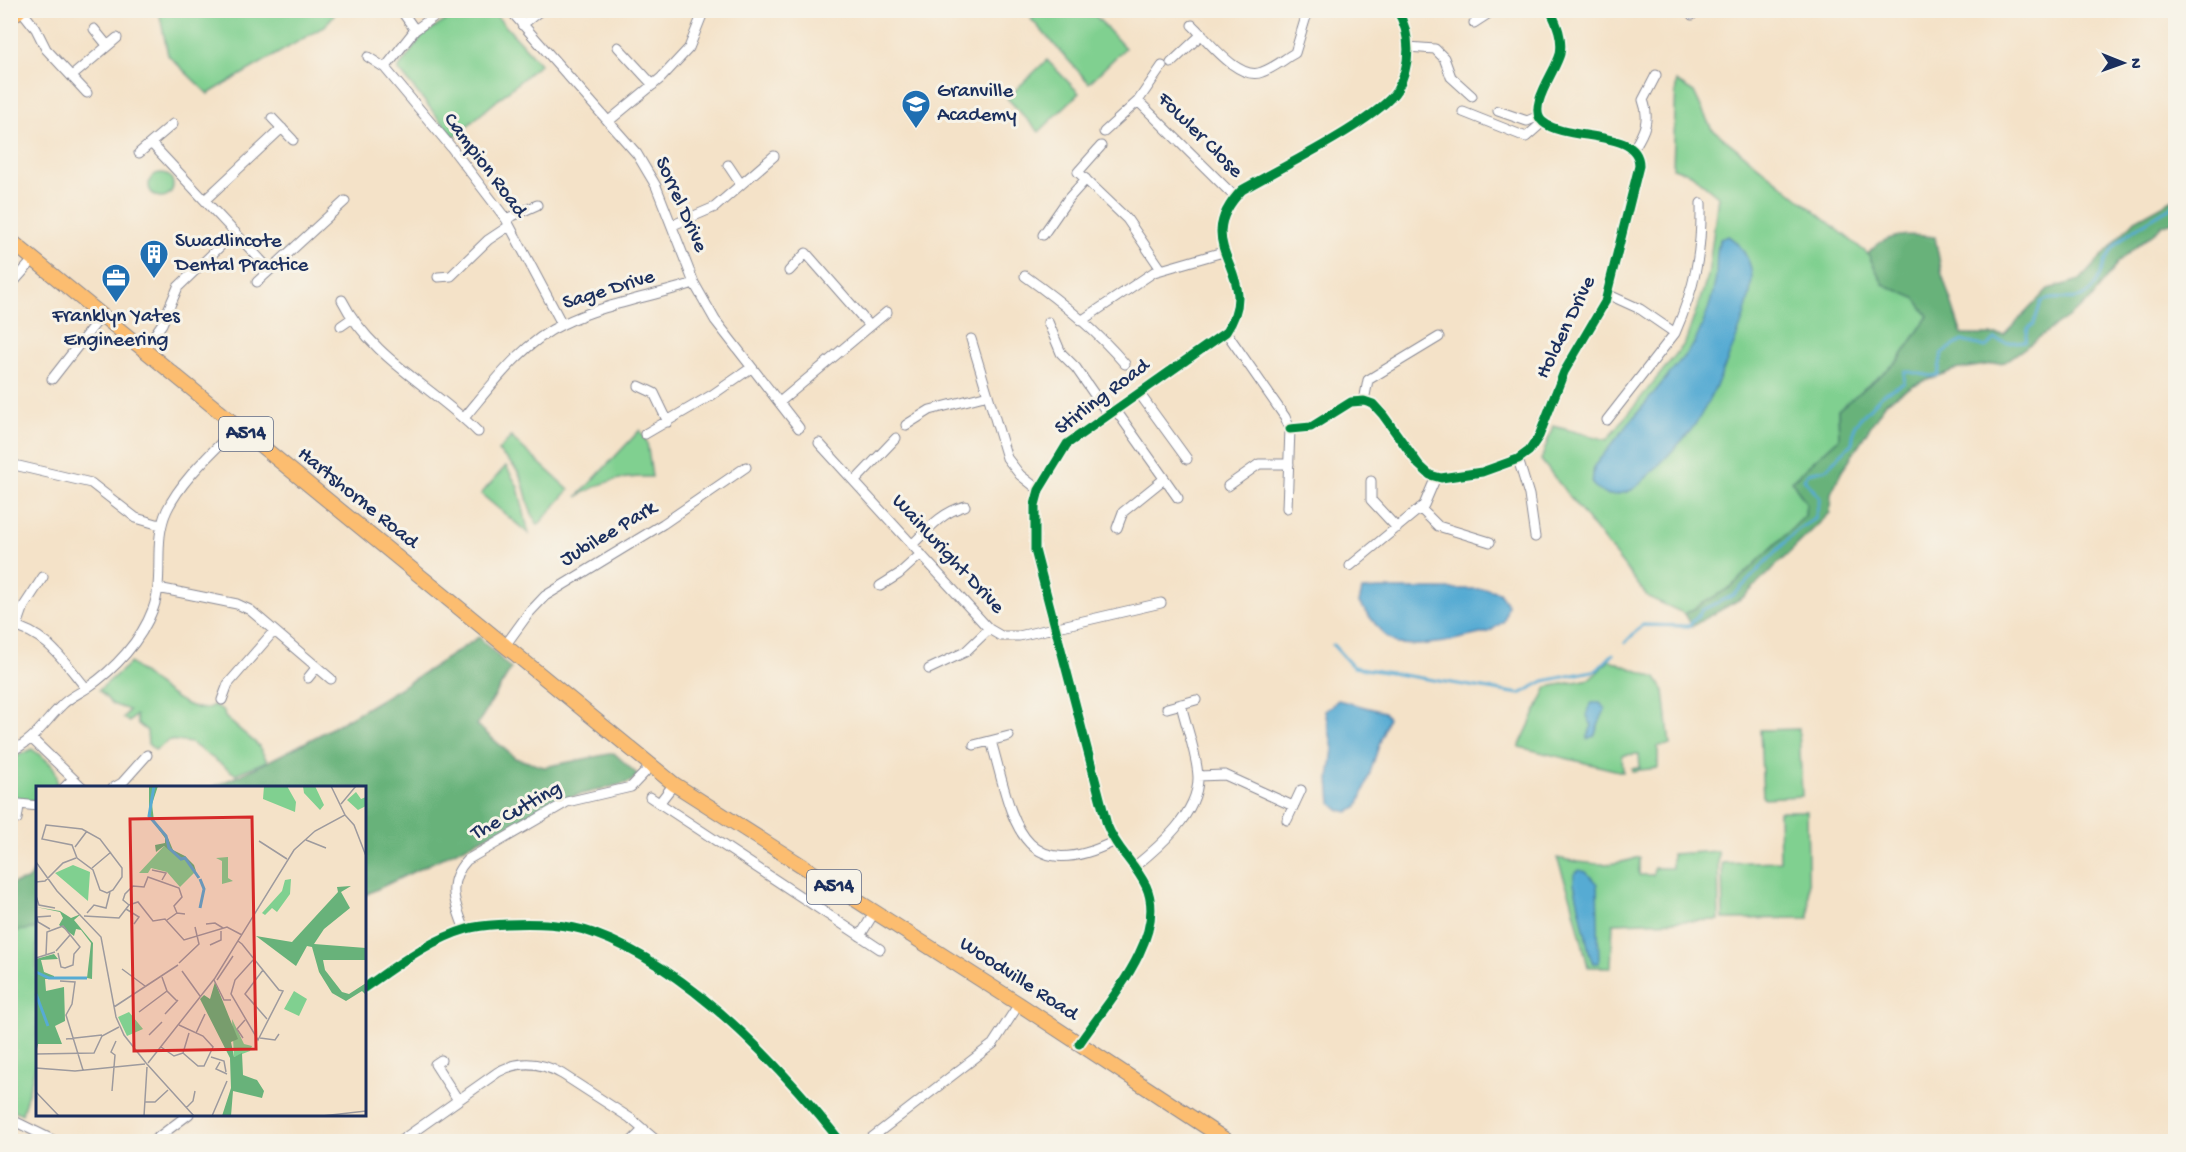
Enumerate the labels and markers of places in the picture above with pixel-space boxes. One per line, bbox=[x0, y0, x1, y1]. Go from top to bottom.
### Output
place label: Granville Academy bbox=[937, 80, 1017, 129]
school or university icon: Granville Academy bbox=[900, 88, 932, 130]
place label: Swadlincote Dental Practice bbox=[173, 230, 309, 279]
building icon: Swadlincote Dental Practice bbox=[138, 238, 170, 280]
office icon: Franklyn Yates Engineering bbox=[100, 262, 132, 304]
place label: Franklyn Yates Engineering bbox=[51, 305, 181, 354]

